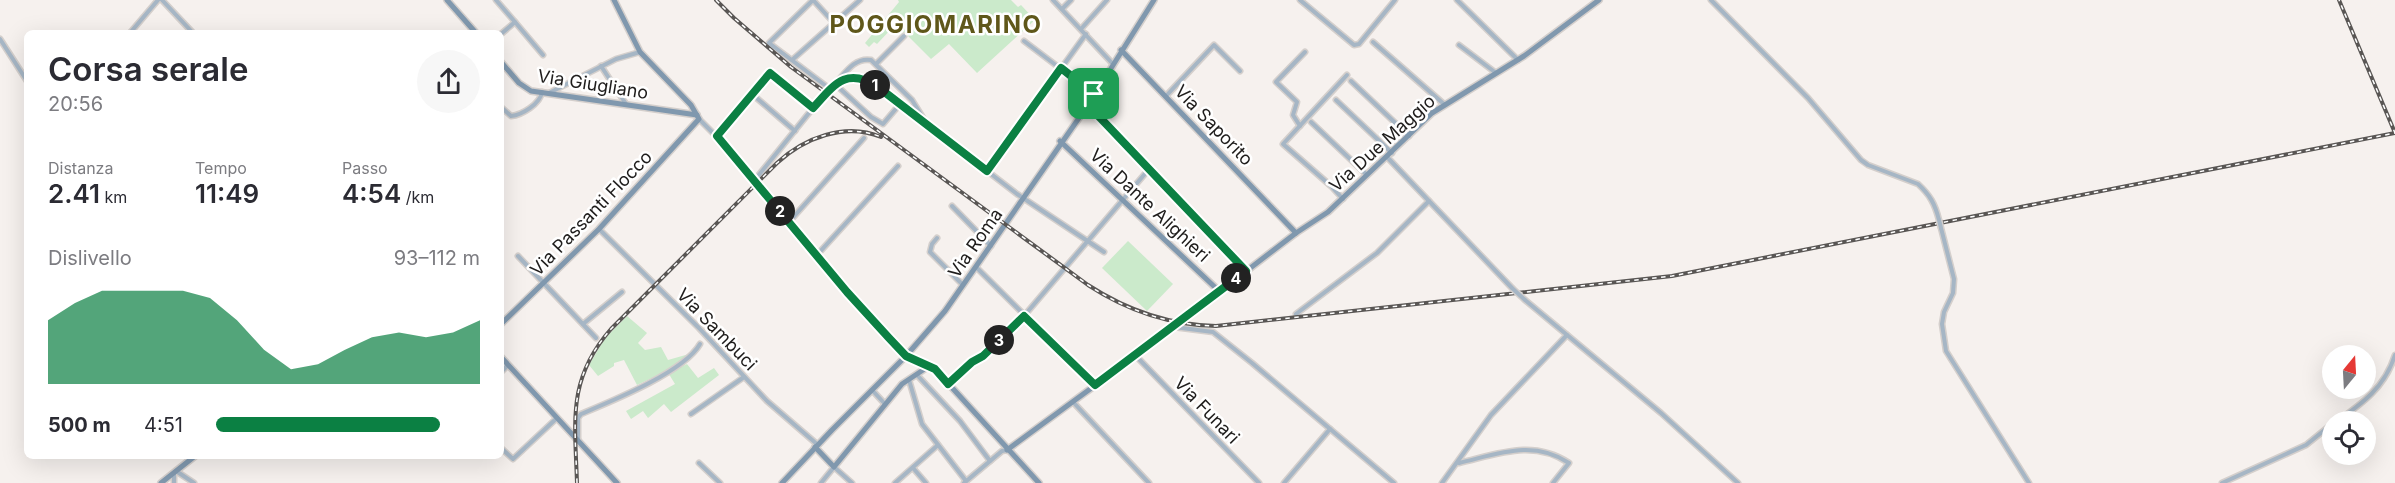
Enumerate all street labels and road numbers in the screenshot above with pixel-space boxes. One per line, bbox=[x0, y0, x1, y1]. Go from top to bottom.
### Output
street label: Via Giugliano bbox=[536, 65, 650, 103]
street label: Via Saporito bbox=[1171, 81, 1257, 169]
street label: Via Due Maggio bbox=[1325, 90, 1439, 196]
street label: Via Dante Alighieri bbox=[1086, 144, 1214, 266]
street label: Via Passanti Flocco bbox=[526, 146, 656, 280]
street label: Via Roma bbox=[943, 204, 1007, 282]
street label: Via Sambuci bbox=[673, 284, 761, 374]
street label: Via Funari bbox=[1170, 372, 1244, 448]

